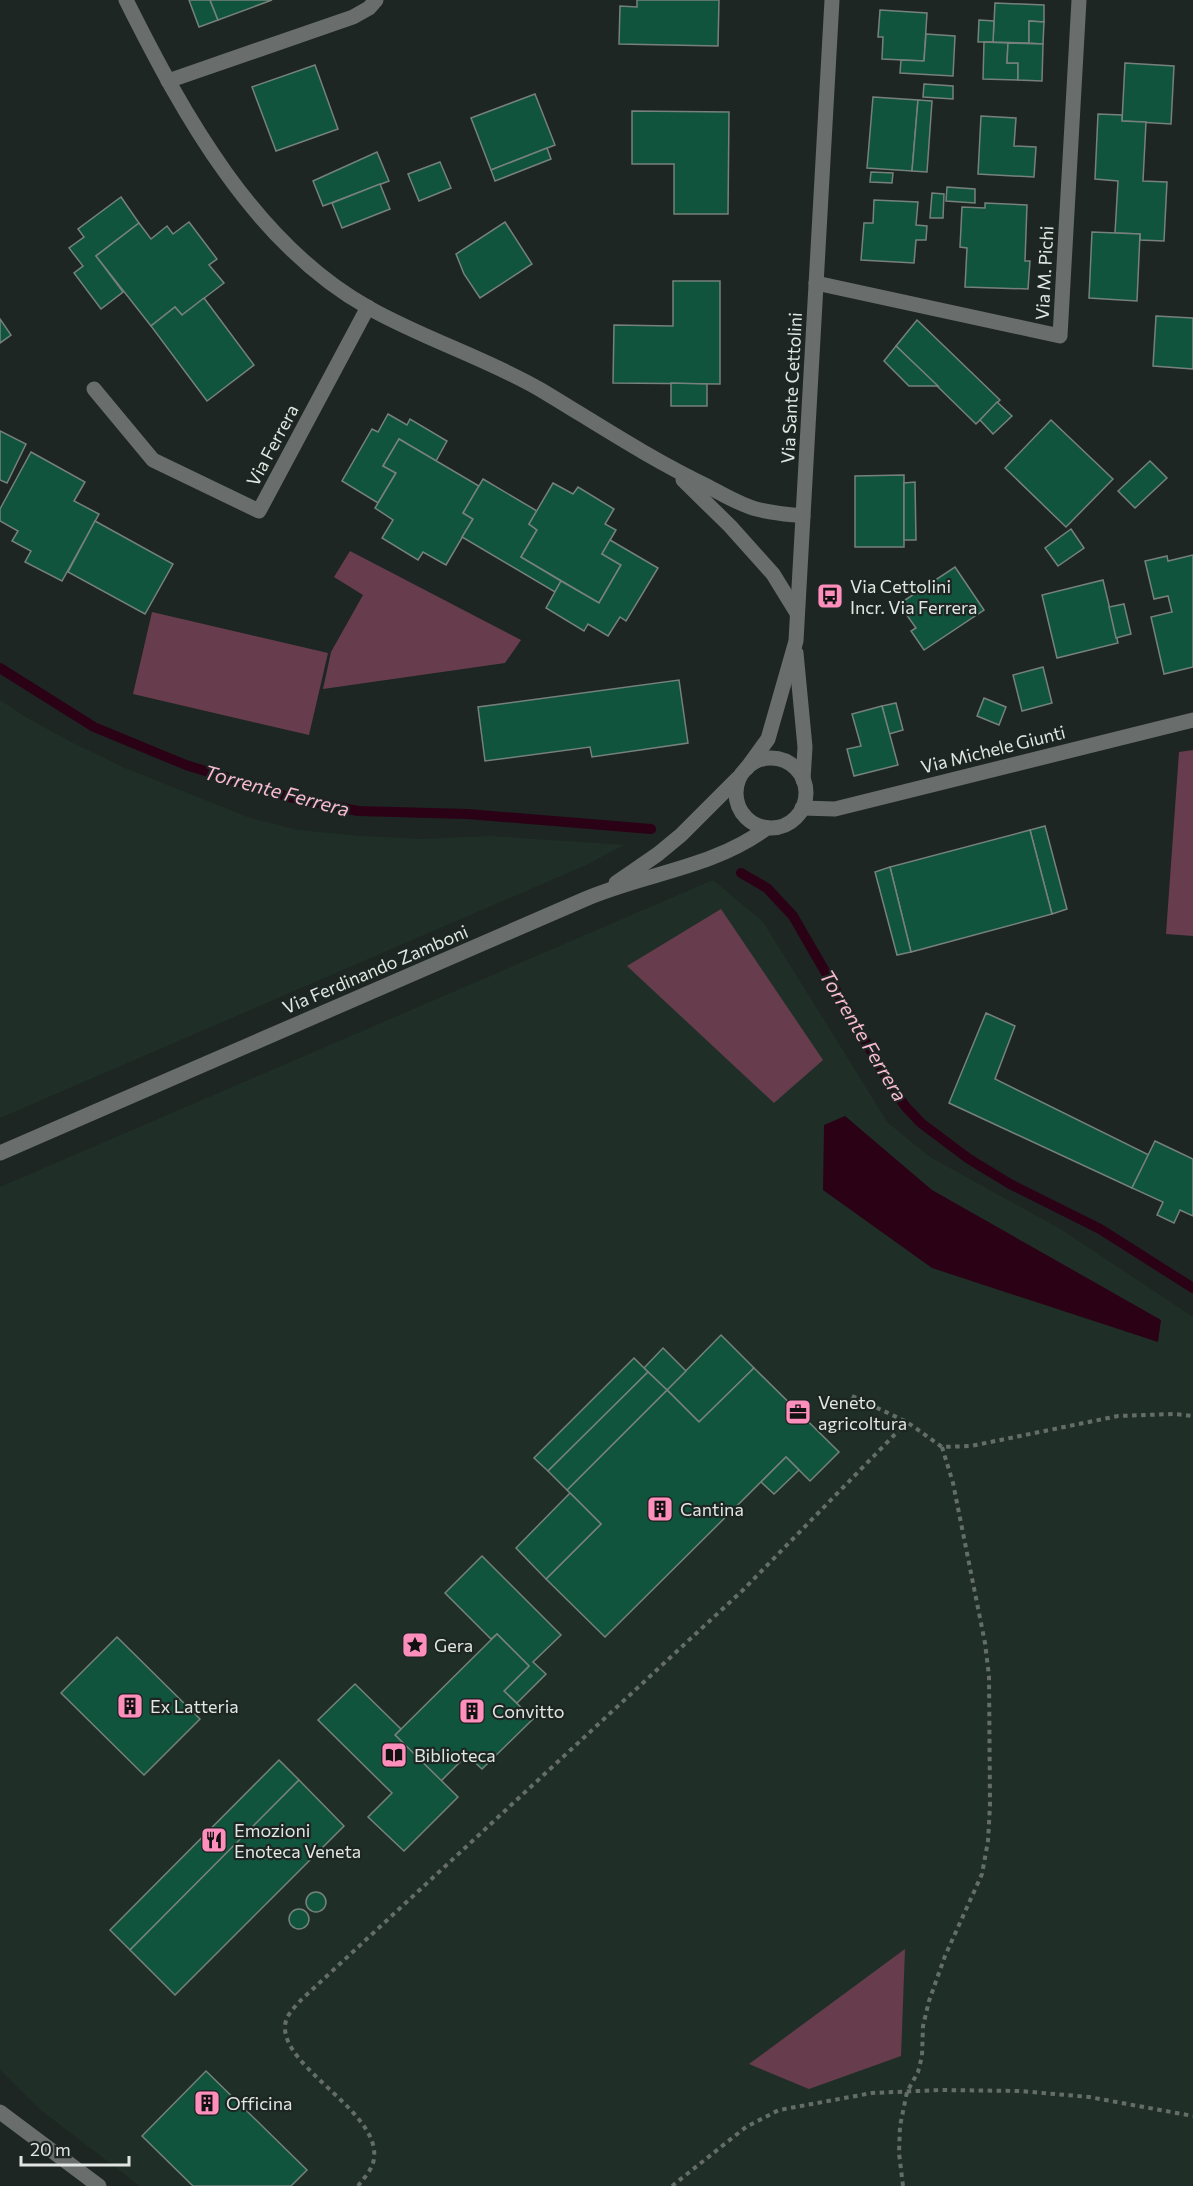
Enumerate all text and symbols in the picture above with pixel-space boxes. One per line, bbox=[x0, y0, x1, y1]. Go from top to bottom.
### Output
street label: Via M. Pichi bbox=[1031, 225, 1057, 321]
street label: Via Sante Cettolini bbox=[776, 312, 806, 464]
street label: Via Ferrera bbox=[241, 400, 303, 490]
place label: Via Cettolini Incr. Via Ferrera bbox=[850, 575, 978, 618]
bus stop icon: Via Cettolini Incr. Via Ferrera bbox=[815, 581, 845, 611]
street label: Via Michele Giunti bbox=[918, 720, 1068, 778]
water label: Torrente Ferrera bbox=[202, 759, 352, 821]
street label: Via Ferdinando Zamboni bbox=[279, 920, 471, 1018]
water label: Torrente Ferrera bbox=[815, 965, 913, 1105]
place label: Veneto agricoltura bbox=[818, 1391, 907, 1434]
office icon: Veneto agricoltura bbox=[783, 1397, 813, 1427]
building icon: Cantina bbox=[645, 1494, 675, 1524]
place label: Cantina bbox=[680, 1498, 744, 1520]
place icon: Gera bbox=[400, 1630, 430, 1660]
place label: Gera bbox=[434, 1634, 473, 1656]
building icon: Ex Latteria bbox=[115, 1691, 145, 1721]
place label: Ex Latteria bbox=[150, 1695, 239, 1717]
building icon: Convitto bbox=[457, 1696, 487, 1726]
place label: Convitto bbox=[492, 1700, 564, 1722]
library icon: Biblioteca bbox=[379, 1740, 409, 1770]
place label: Biblioteca bbox=[414, 1744, 496, 1766]
place label: Emozioni Enoteca Veneta bbox=[234, 1819, 361, 1862]
restaurant icon: Emozioni Enoteca Veneta bbox=[199, 1825, 229, 1855]
building icon: Officina bbox=[192, 2088, 222, 2118]
place label: Officina bbox=[226, 2092, 292, 2114]
scale bar bbox=[21, 2129, 129, 2167]
text: 20 m bbox=[30, 2138, 71, 2160]

